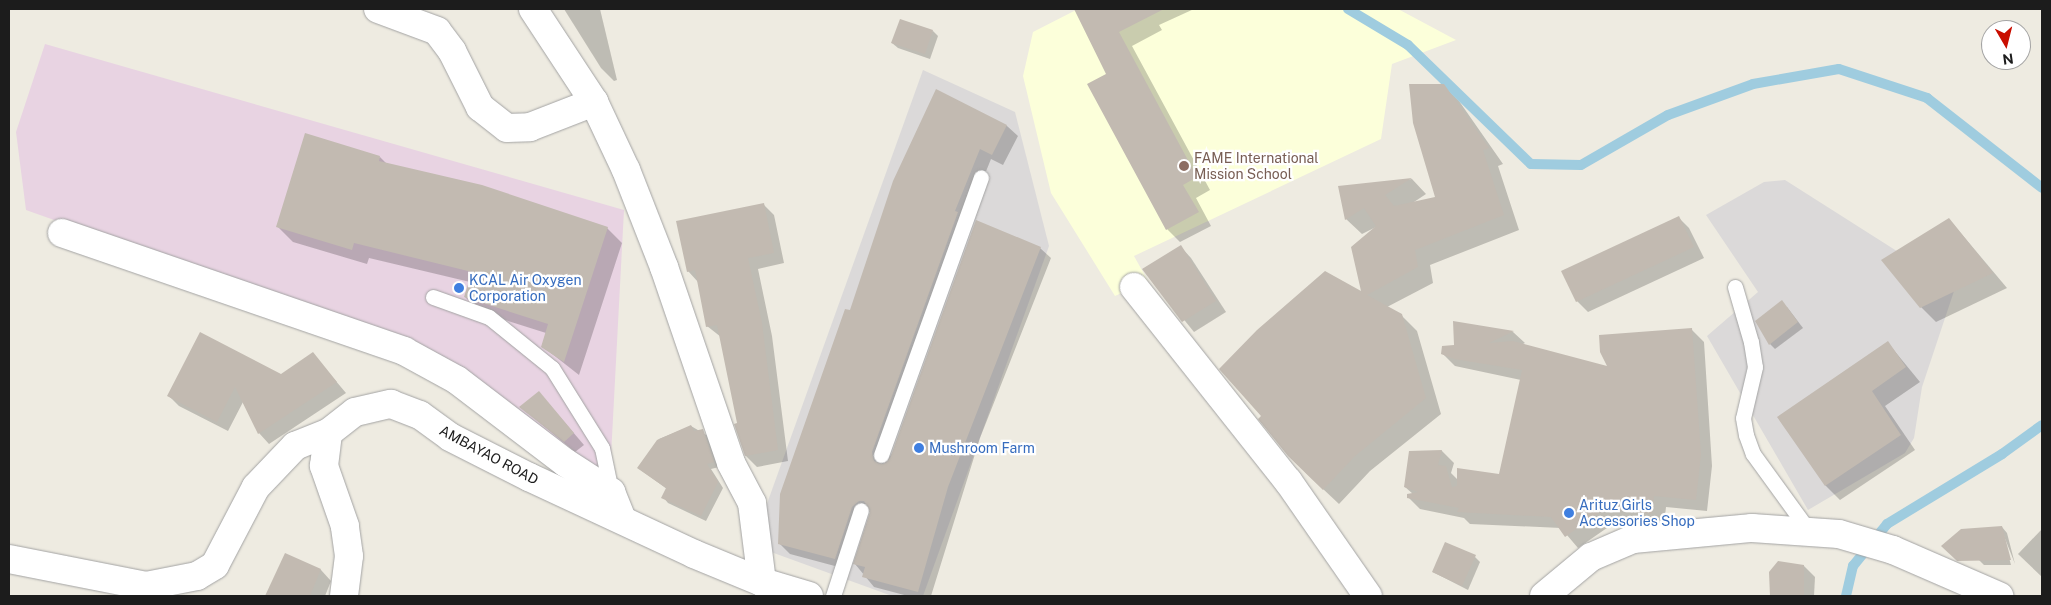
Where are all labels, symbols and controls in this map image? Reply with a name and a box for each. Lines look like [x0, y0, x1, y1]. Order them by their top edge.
north arrow [1981, 20, 2031, 70]
text: N [2001, 50, 2014, 68]
place label: FAME International Mission School [1194, 150, 1319, 182]
marker: FAME International Mission School [1178, 160, 1190, 172]
place label: KCAL Air Oxygen Corporation [469, 272, 581, 304]
marker: KCAL Air Oxygen Corporation [453, 282, 465, 294]
street label: AMBAYAO ROAD [437, 422, 541, 488]
place label: Mushroom Farm [929, 440, 1035, 456]
marker: Mushroom Farm [913, 442, 925, 454]
place label: Arituz Girls Accessories Shop [1579, 497, 1695, 530]
marker: Arituz Girls Accessories Shop [1563, 507, 1575, 519]

